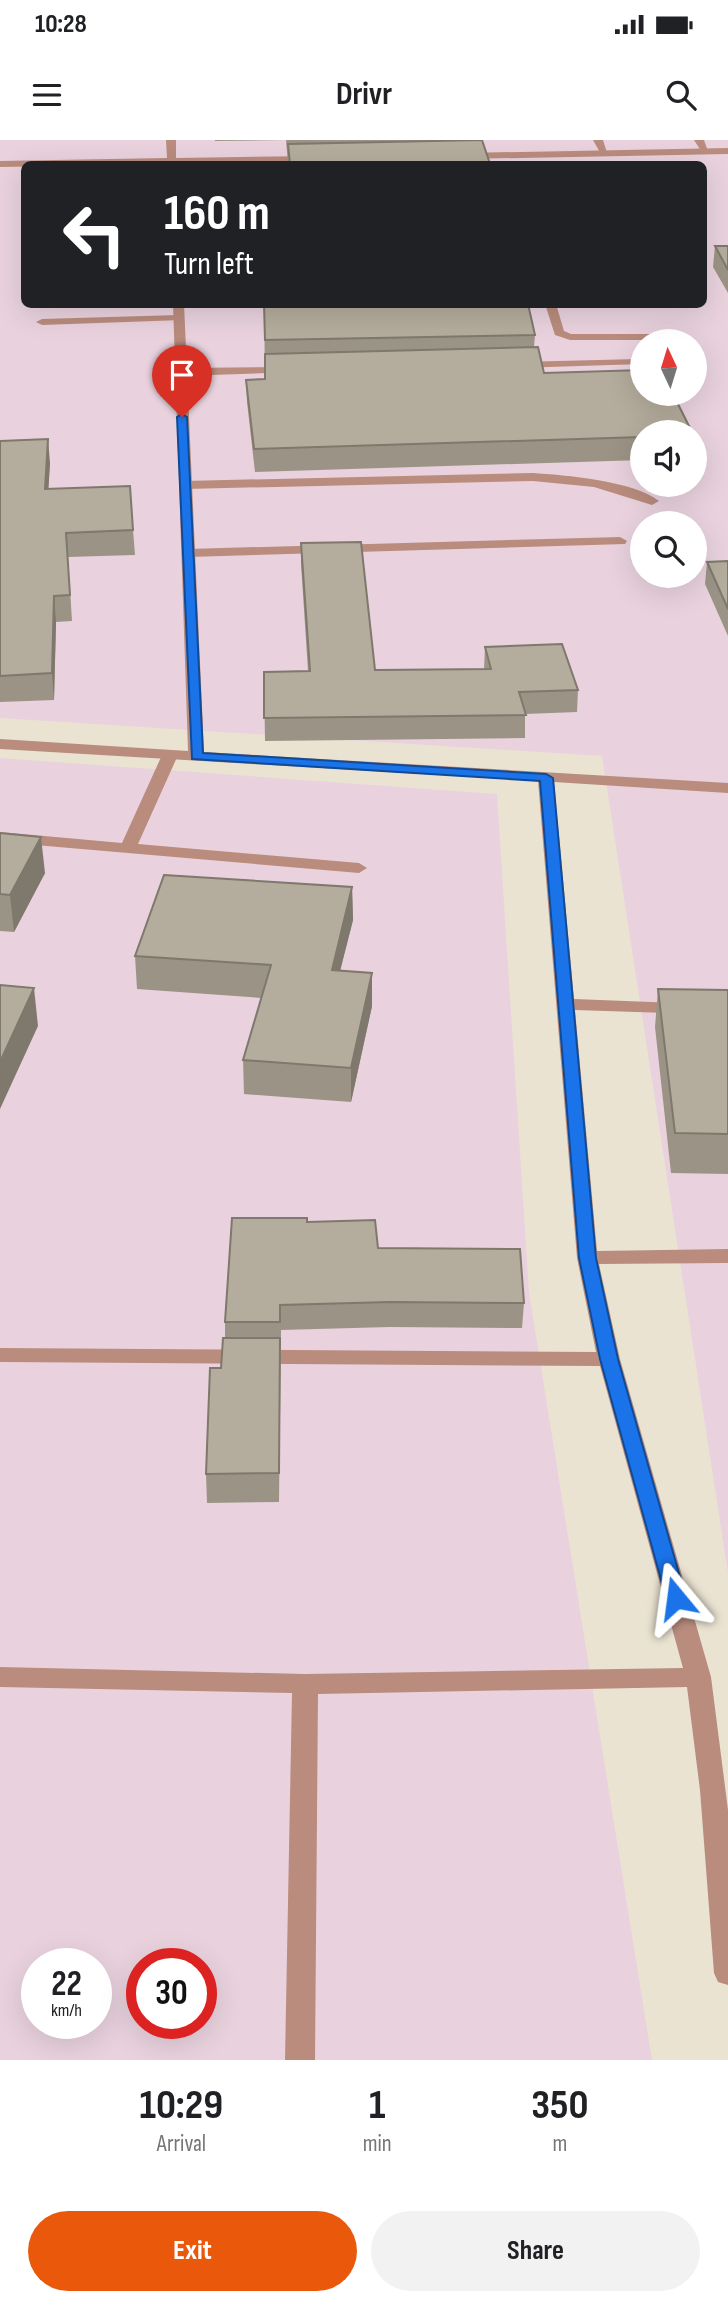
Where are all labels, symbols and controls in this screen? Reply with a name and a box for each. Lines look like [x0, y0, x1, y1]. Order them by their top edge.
text: 10:28 [35, 9, 87, 40]
text: Drivr [336, 75, 392, 114]
icon: menu [28, 76, 66, 114]
icon: search [662, 76, 700, 114]
text: 160 m [164, 185, 270, 244]
icon: left [49, 189, 140, 280]
text: Turn left [164, 245, 254, 284]
north arrow [630, 329, 707, 406]
map controls [630, 329, 707, 588]
pin [152, 345, 212, 417]
icon: arrive [163, 356, 201, 394]
button: sound [630, 420, 707, 497]
button: search [630, 511, 707, 588]
position arrow [639, 1561, 713, 1635]
speed limit sign: 30 [126, 1948, 217, 2039]
text: 22 [51, 1963, 82, 2006]
text: km/h [51, 2000, 82, 2021]
text: 10:29 [140, 2080, 223, 2131]
text: 1 [369, 2080, 385, 2131]
text: 350 [531, 2080, 588, 2131]
text: Arrival [157, 2130, 206, 2158]
text: min [363, 2130, 392, 2158]
text: m [552, 2130, 567, 2158]
button: Exit [28, 2211, 357, 2291]
button: Share [371, 2211, 700, 2291]

